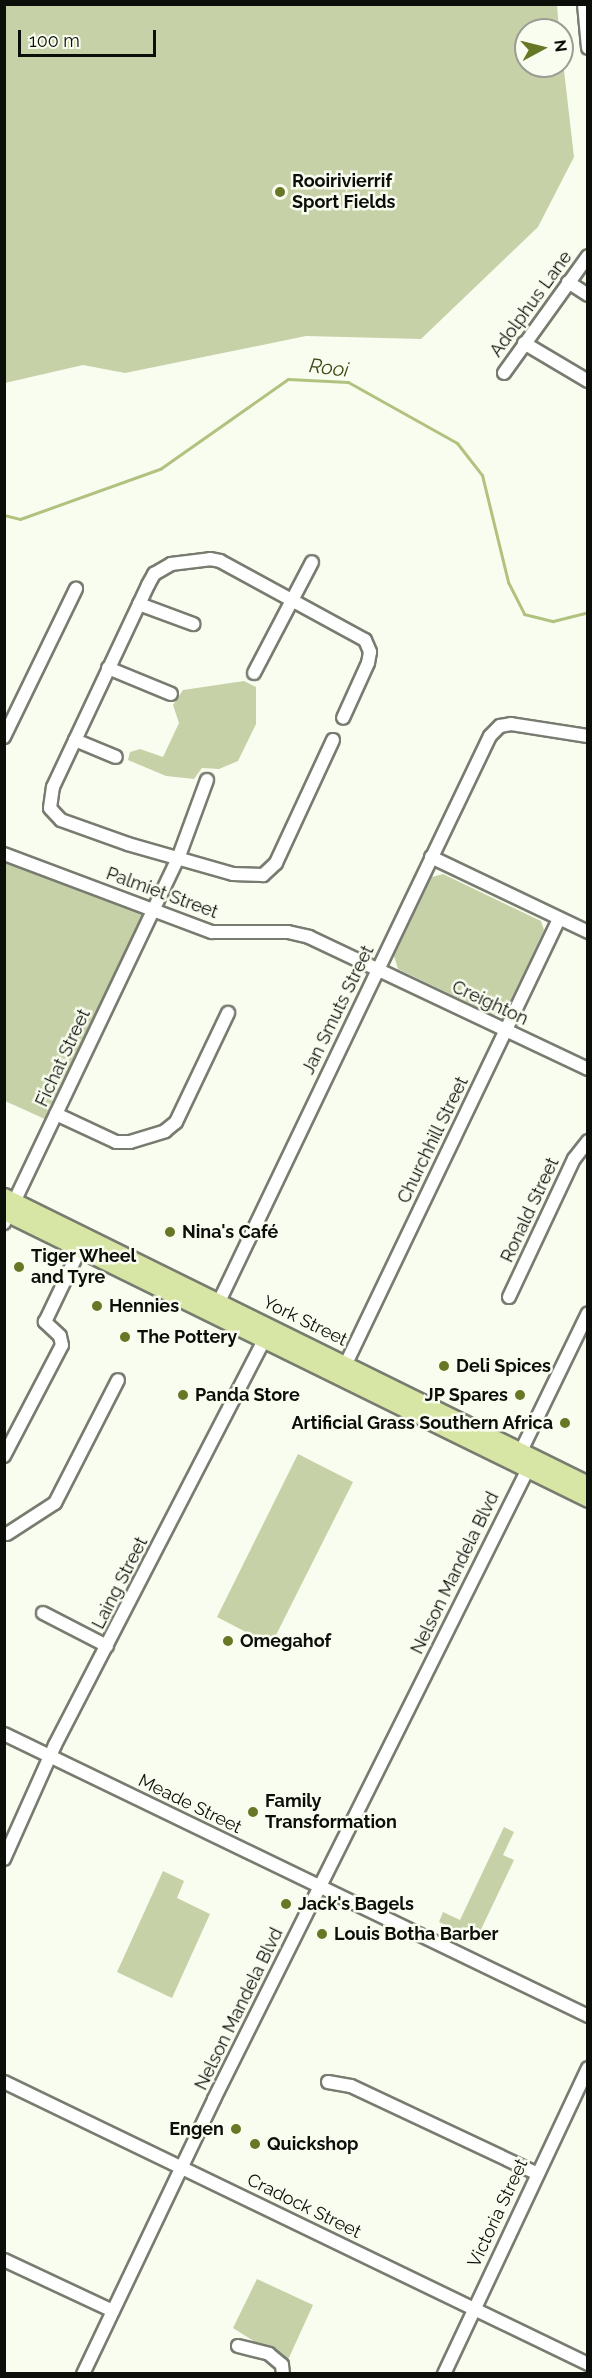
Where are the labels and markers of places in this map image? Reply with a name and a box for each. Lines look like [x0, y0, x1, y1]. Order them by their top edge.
place label: Rooirivierrif Sport Fields [292, 171, 395, 213]
marker: Rooirivierrif Sport Fields [273, 185, 287, 199]
place label: Nina's Café [182, 1221, 278, 1243]
marker: Nina's Café [163, 1225, 177, 1239]
place label: Tiger Wheel and Tyre [31, 1246, 137, 1288]
marker: Tiger Wheel and Tyre [12, 1260, 26, 1274]
place label: Hennies [109, 1295, 179, 1317]
marker: Hennies [90, 1299, 104, 1313]
place label: The Pottery [137, 1326, 237, 1348]
marker: The Pottery [118, 1330, 132, 1344]
place label: Deli Spices [456, 1355, 551, 1377]
marker: Deli Spices [437, 1359, 451, 1373]
place label: Panda Store [195, 1384, 300, 1406]
place label: JP Spares [424, 1384, 508, 1406]
marker: Panda Store [176, 1388, 190, 1402]
marker: JP Spares [513, 1388, 527, 1402]
place label: Artificial Grass Southern Africa [290, 1412, 553, 1434]
marker: Artificial Grass Southern Africa [558, 1416, 572, 1430]
place label: Omegahof [240, 1630, 331, 1652]
marker: Omegahof [221, 1634, 235, 1648]
place label: Family Transformation [265, 1791, 397, 1834]
marker: Family Transformation [246, 1805, 260, 1819]
place label: Jack's Bagels [298, 1893, 414, 1915]
marker: Jack's Bagels [279, 1897, 293, 1911]
place label: Louis Botha Barber [334, 1923, 498, 1945]
marker: Louis Botha Barber [315, 1927, 329, 1941]
place label: Engen [169, 2118, 224, 2140]
marker: Engen [229, 2122, 243, 2136]
place label: Quickshop [267, 2133, 359, 2155]
marker: Quickshop [248, 2137, 262, 2151]

